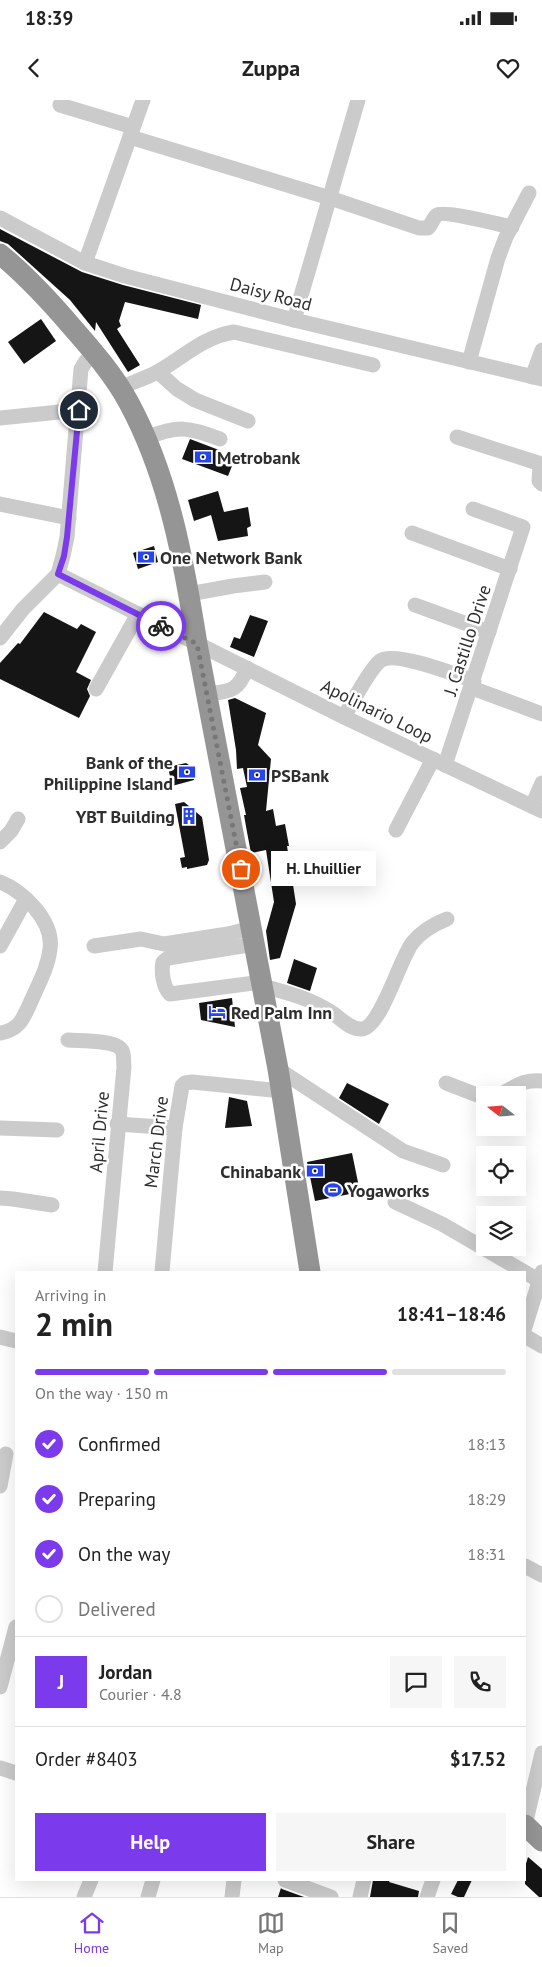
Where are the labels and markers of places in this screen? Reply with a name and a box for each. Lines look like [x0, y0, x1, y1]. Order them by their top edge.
pin [58, 389, 100, 431]
place label: Metrobank [217, 446, 300, 469]
bank icon: Metrobank [193, 447, 213, 467]
place label: One Network Bank [160, 546, 303, 569]
bank icon: One Network Bank [136, 547, 156, 567]
place label: Bank of the Philippine Island [44, 751, 173, 795]
bank icon: Bank of the Philippine Island [177, 762, 197, 782]
place label: PSBank [271, 764, 329, 787]
bank icon: PSBank [247, 765, 267, 785]
place label: YBT Building [75, 805, 175, 828]
building icon: YBT Building [179, 806, 199, 826]
pin [220, 848, 262, 890]
callout: H. Lhuillier [271, 852, 376, 886]
place label: Red Palm Inn [231, 1001, 332, 1024]
hotel icon: Red Palm Inn [207, 1002, 227, 1022]
place label: Chinabank [220, 1160, 301, 1183]
bank icon: Chinabank [305, 1161, 325, 1181]
place label: Yogaworks [346, 1179, 430, 1202]
sports icon: Yogaworks [323, 1180, 343, 1200]

